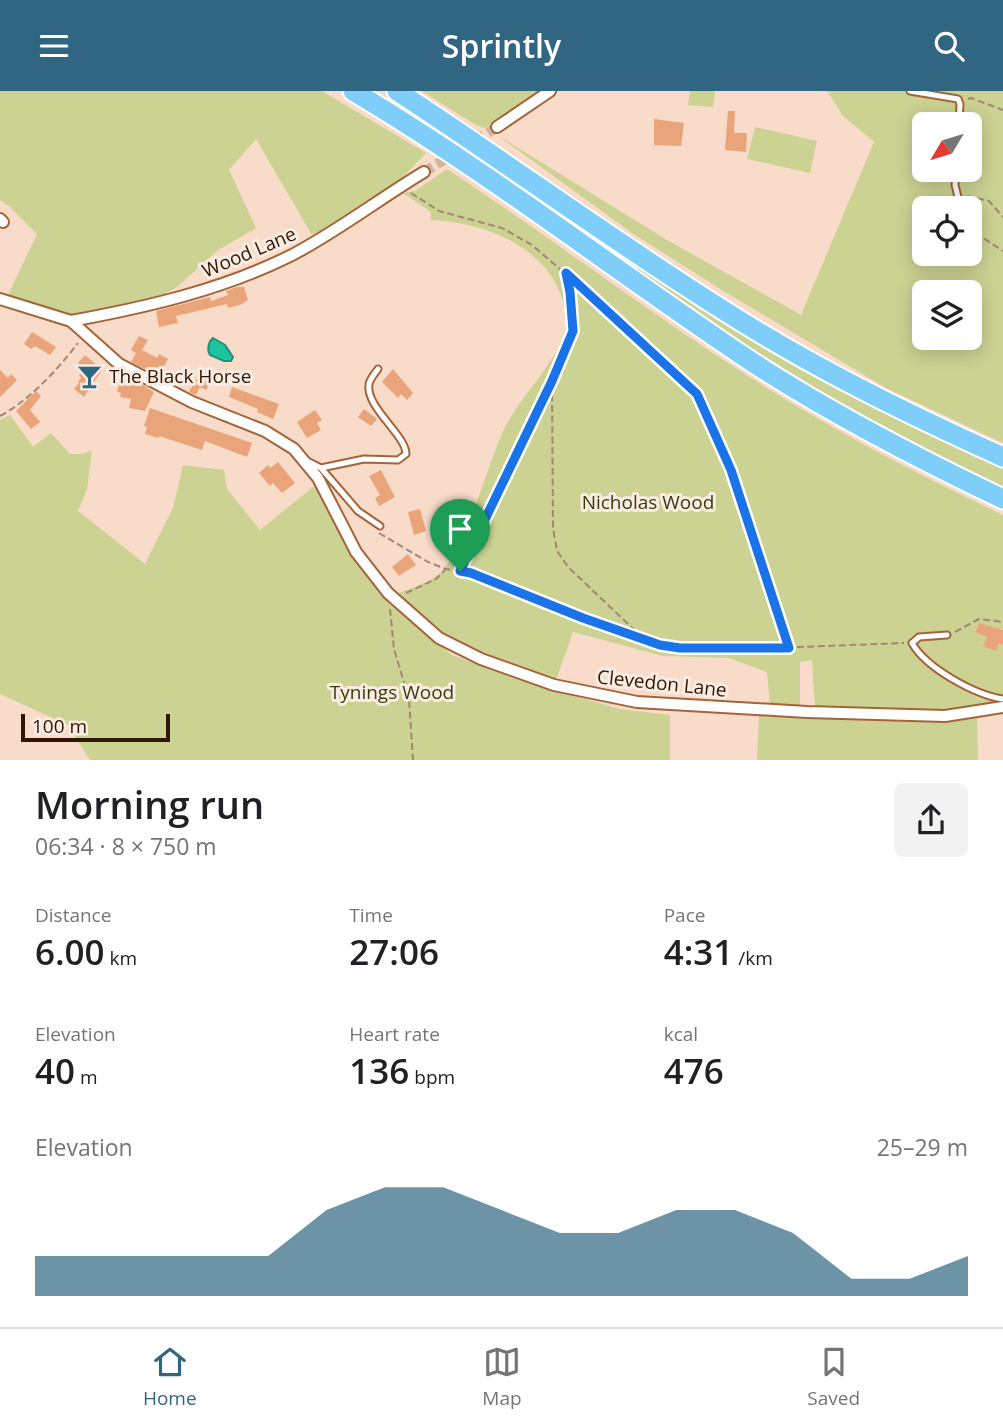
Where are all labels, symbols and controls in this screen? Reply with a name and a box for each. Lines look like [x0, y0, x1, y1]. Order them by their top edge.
text: Sprintly [442, 24, 561, 67]
icon: menu [35, 27, 73, 65]
icon: search [930, 27, 968, 65]
north arrow [912, 112, 982, 182]
map controls [912, 112, 982, 350]
button: locate [912, 196, 982, 266]
street label: Wood Lane [198, 221, 300, 283]
button: layers [912, 280, 982, 350]
bar icon: The Black Horse [75, 362, 103, 390]
place label: The Black Horse [109, 363, 251, 389]
park label: Nicholas Wood [582, 489, 714, 515]
pin [430, 499, 490, 571]
icon: arrive [441, 510, 479, 548]
street label: Clevedon Lane [596, 663, 728, 703]
park label: Tynings Wood [330, 679, 454, 705]
scale bar [21, 711, 170, 743]
text: 100 m [32, 713, 87, 739]
text: Morning run [35, 778, 264, 830]
button: share [894, 783, 968, 857]
text: 06:34 · 8 × 750 m [35, 830, 217, 862]
text: Distance [35, 902, 111, 928]
text: Time [349, 902, 393, 928]
text: Pace [664, 902, 705, 928]
text: 6.00 [35, 928, 105, 975]
text: 27:06 [349, 928, 439, 975]
text: 4:31 [664, 928, 733, 975]
text: km [105, 945, 137, 971]
text: /km [733, 945, 773, 971]
text: Elevation [35, 1021, 116, 1047]
text: Heart rate [349, 1021, 440, 1047]
text: kcal [664, 1021, 698, 1047]
text: 40 [35, 1047, 75, 1094]
text: 136 [349, 1047, 409, 1094]
text: 476 [664, 1047, 724, 1094]
text: m [75, 1064, 98, 1090]
text: bpm [409, 1064, 455, 1090]
text: Elevation [35, 1131, 133, 1163]
text: 25–29 m [877, 1131, 968, 1163]
tab: Home [143, 1343, 197, 1411]
tab: Map [482, 1343, 522, 1411]
tab: Saved [807, 1343, 860, 1411]

